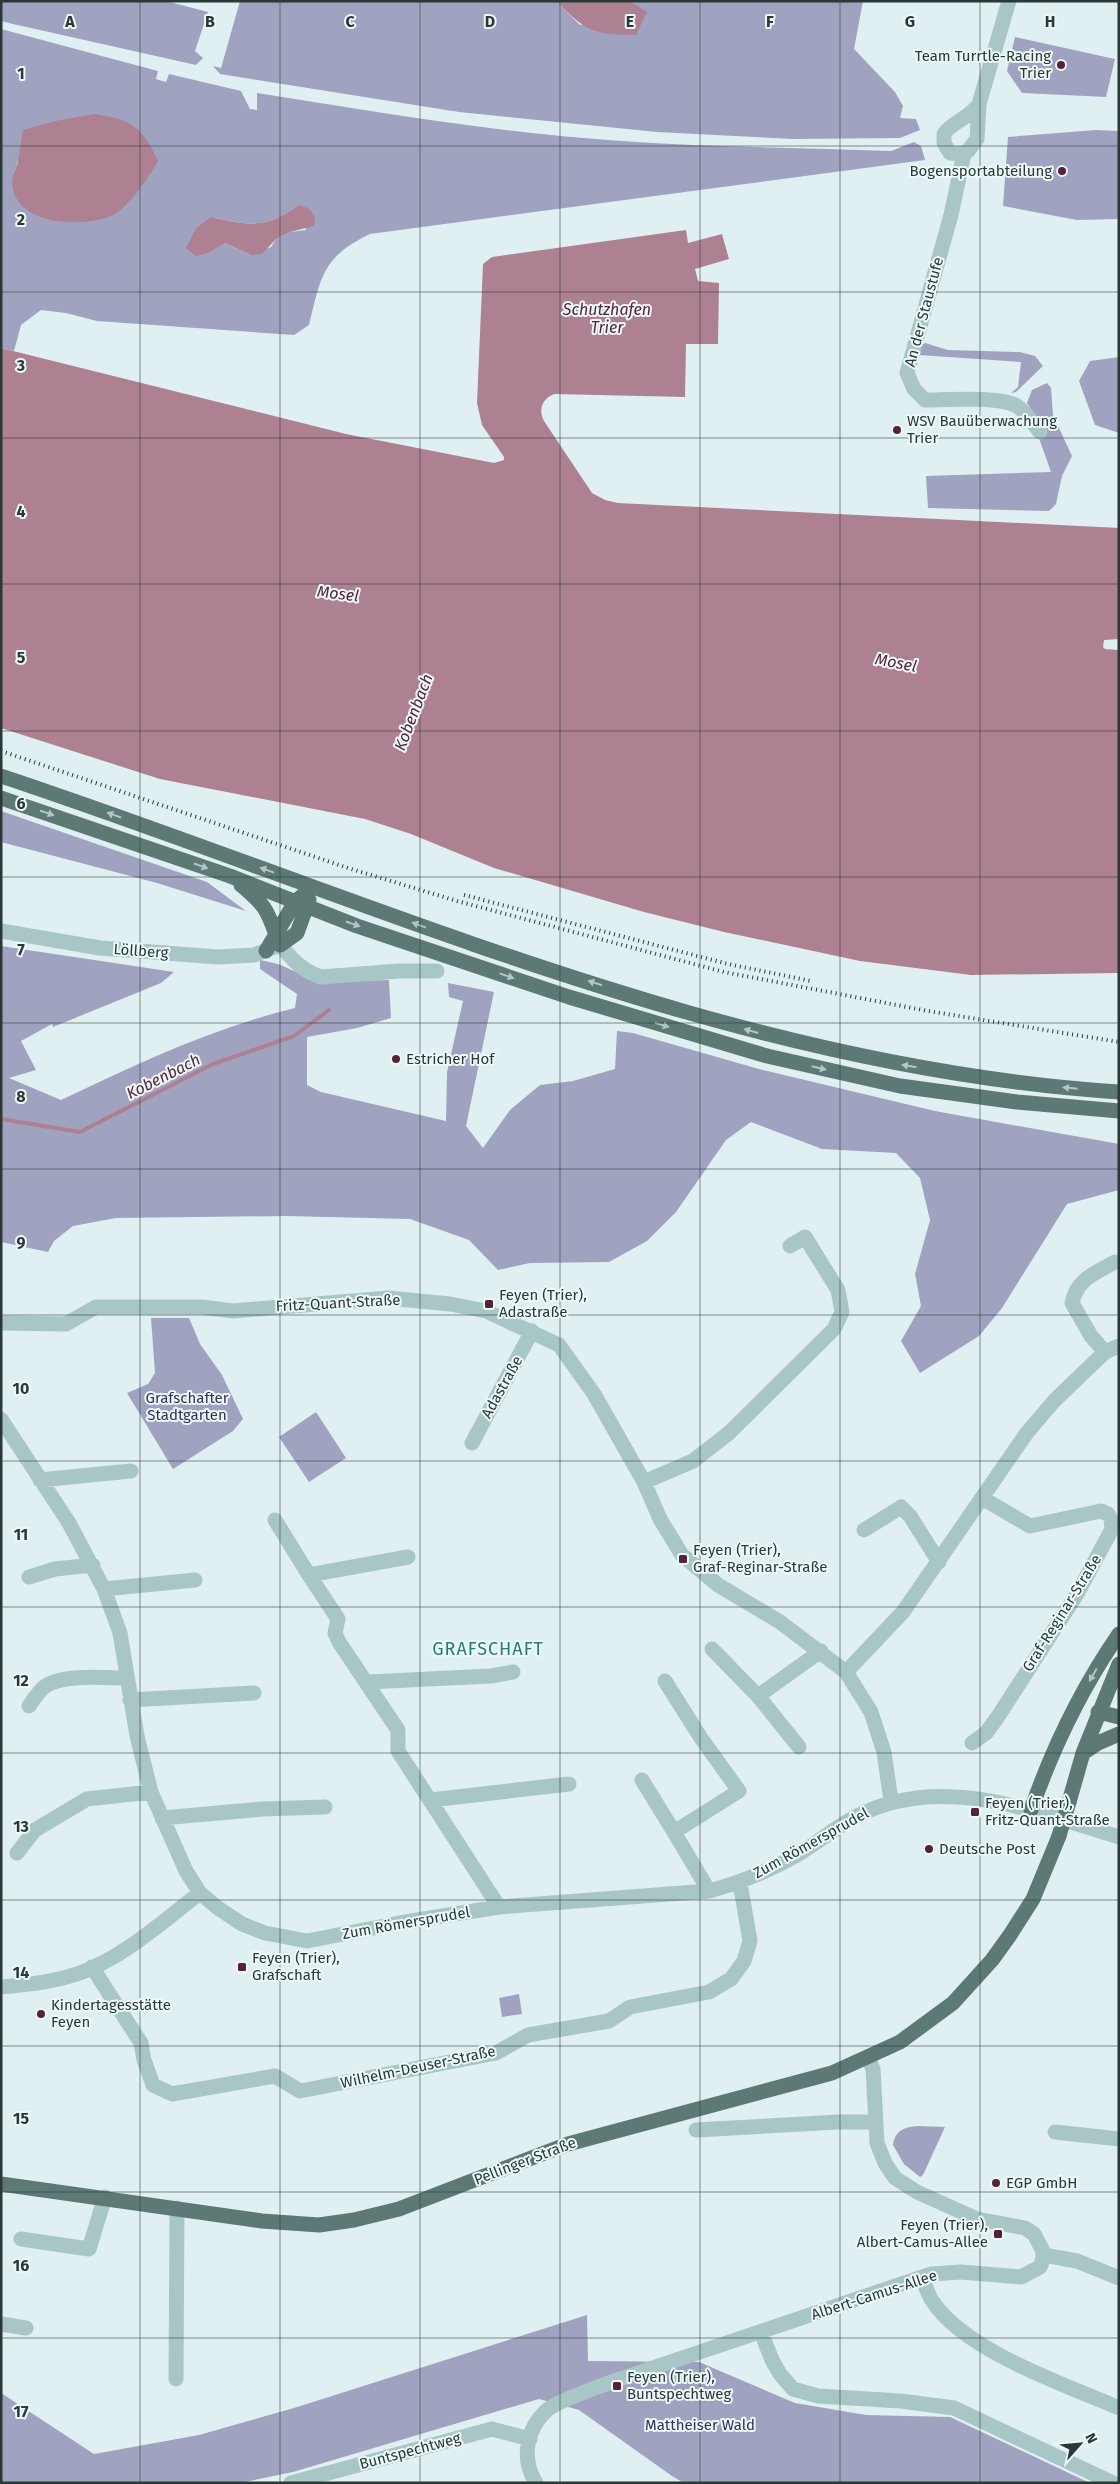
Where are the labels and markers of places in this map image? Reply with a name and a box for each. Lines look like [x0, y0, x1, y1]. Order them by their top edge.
place label: Team Turrtle-Racing Trier [915, 47, 1051, 82]
marker: Team Turrtle-Racing Trier [1055, 59, 1067, 71]
place label: Bogensportabteilung [909, 162, 1052, 180]
marker: Bogensportabteilung [1056, 165, 1068, 177]
place label: WSV Bauüberwachung Trier [907, 412, 1057, 447]
marker: WSV Bauüberwachung Trier [891, 424, 903, 436]
place label: Estricher Hof [406, 1050, 495, 1068]
marker: Estricher Hof [390, 1053, 402, 1065]
place label: Feyen (Trier), Adastraße [499, 1286, 587, 1321]
marker: Feyen (Trier), Adastraße [483, 1298, 495, 1310]
place label: Feyen (Trier), Graf-Reginar-Straße [693, 1541, 828, 1576]
marker: Feyen (Trier), Graf-Reginar-Straße [677, 1553, 689, 1565]
place label: Feyen (Trier), Fritz-Quant-Straße [985, 1794, 1110, 1829]
marker: Feyen (Trier), Fritz-Quant-Straße [969, 1806, 981, 1818]
place label: Deutsche Post [939, 1840, 1036, 1858]
marker: Deutsche Post [923, 1843, 935, 1855]
place label: Feyen (Trier), Grafschaft [252, 1949, 340, 1984]
marker: Feyen (Trier), Grafschaft [236, 1961, 248, 1973]
place label: Kindertagesstätte Feyen [51, 1996, 171, 2031]
marker: Kindertagesstätte Feyen [35, 2008, 47, 2020]
place label: EGP GmbH [1006, 2174, 1077, 2192]
marker: EGP GmbH [990, 2177, 1002, 2189]
place label: Feyen (Trier), Albert-Camus-Allee [857, 2216, 988, 2251]
marker: Feyen (Trier), Albert-Camus-Allee [992, 2228, 1004, 2240]
place label: Feyen (Trier), Buntspechtweg [627, 2368, 731, 2403]
marker: Feyen (Trier), Buntspechtweg [611, 2380, 623, 2392]

